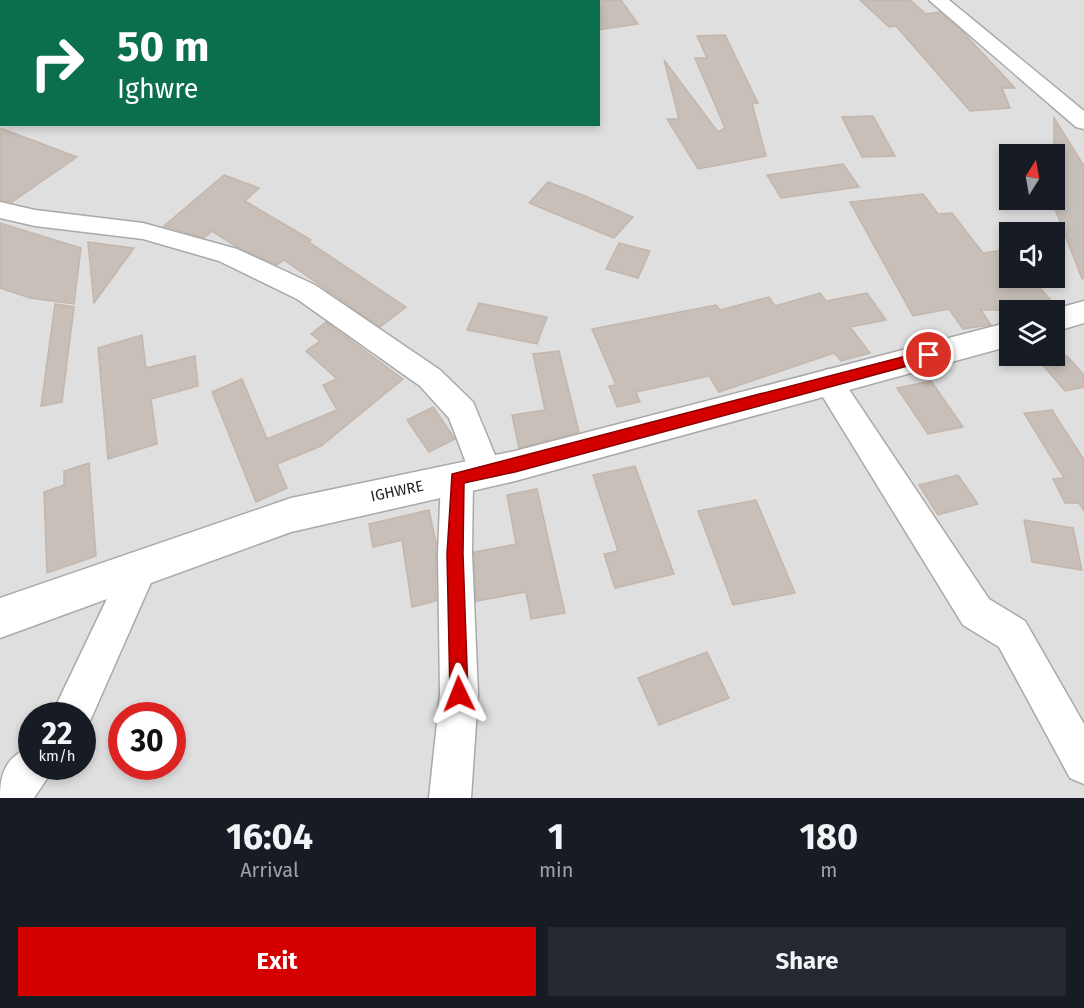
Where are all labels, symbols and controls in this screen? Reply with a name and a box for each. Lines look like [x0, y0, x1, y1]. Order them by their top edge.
text: 50 m [117, 22, 210, 72]
icon: right [18, 24, 96, 102]
text: Ighwre [117, 73, 199, 105]
north arrow [999, 144, 1065, 210]
map controls [999, 144, 1065, 366]
button: sound [999, 222, 1065, 288]
button: layers [999, 300, 1065, 366]
pin [903, 329, 954, 380]
icon: arrive [912, 338, 945, 371]
street label: IGHWRE [369, 477, 425, 505]
position arrow [427, 662, 491, 726]
speed limit sign: 30 [108, 702, 186, 780]
text: 22 [41, 716, 73, 752]
text: km/h [38, 747, 76, 765]
text: 16:04 [226, 815, 313, 859]
text: 1 [548, 815, 565, 859]
text: 180 [799, 815, 858, 859]
text: Arrival [240, 858, 299, 882]
text: min [539, 858, 573, 882]
text: m [820, 858, 837, 882]
button: Exit [18, 927, 536, 996]
button: Share [548, 927, 1066, 996]

